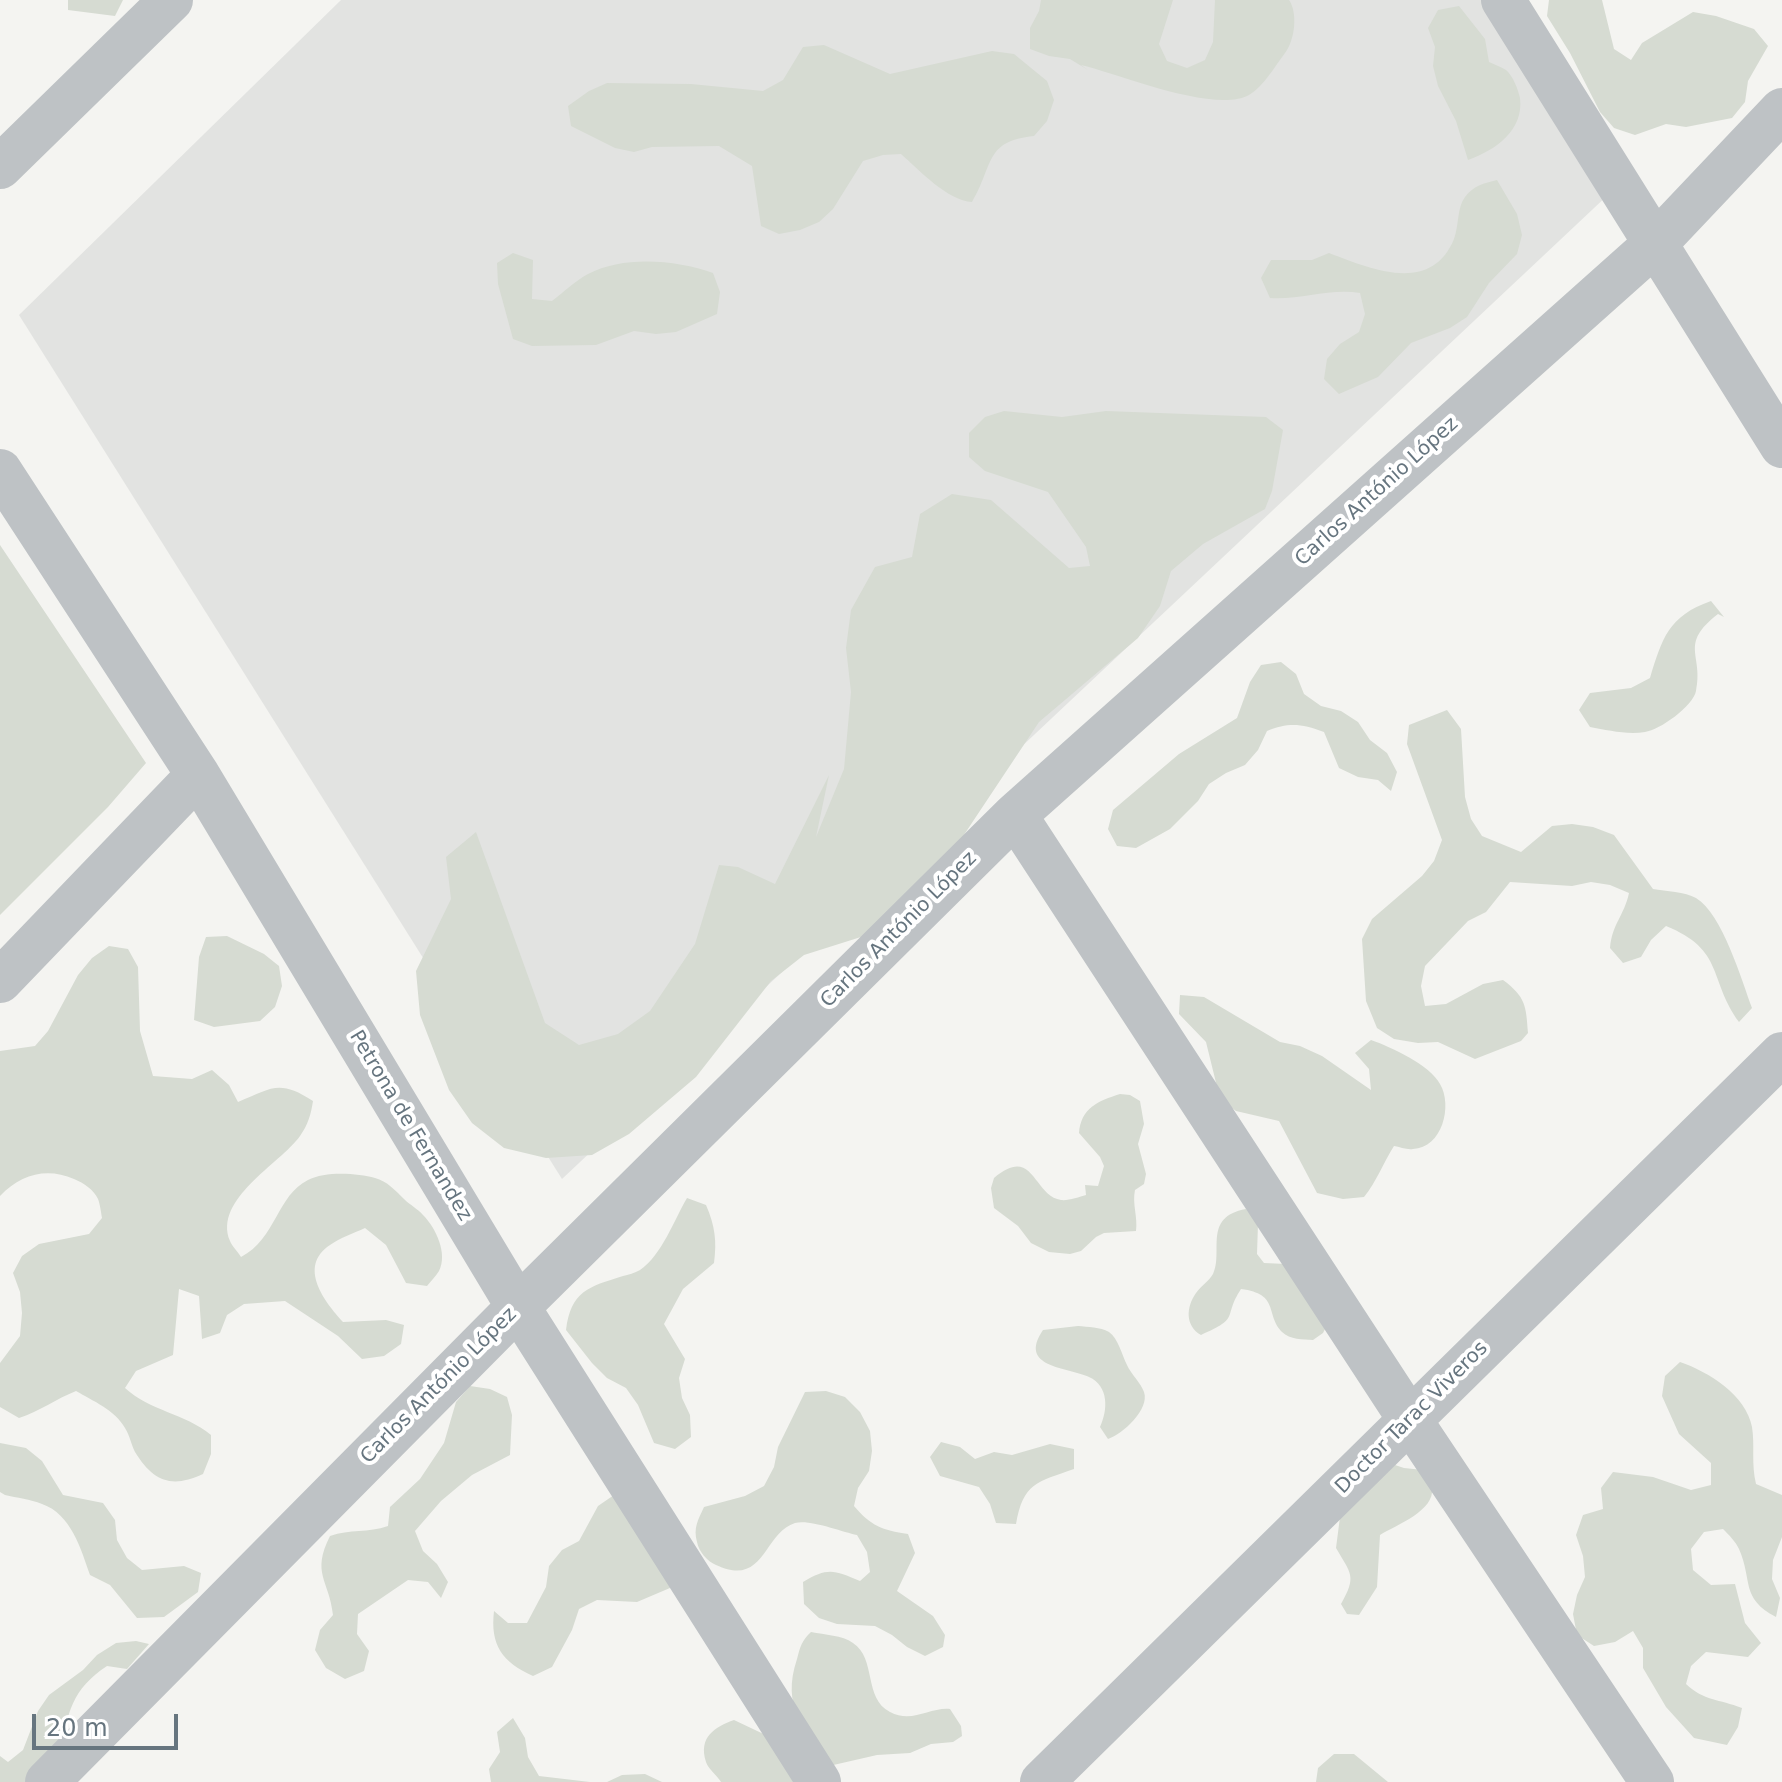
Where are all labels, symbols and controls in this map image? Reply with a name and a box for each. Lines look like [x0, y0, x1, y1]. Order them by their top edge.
street label: Carlos António López [1291, 413, 1463, 571]
street label: Carlos António López [816, 847, 982, 1013]
street label: Petrona de Fernandez [344, 1026, 476, 1226]
street label: Carlos António López [356, 1303, 522, 1469]
street label: Doctor Tarac Viveros [1331, 1337, 1493, 1499]
scale bar [36, 1698, 182, 1748]
text: 20 m [46, 1714, 108, 1742]

